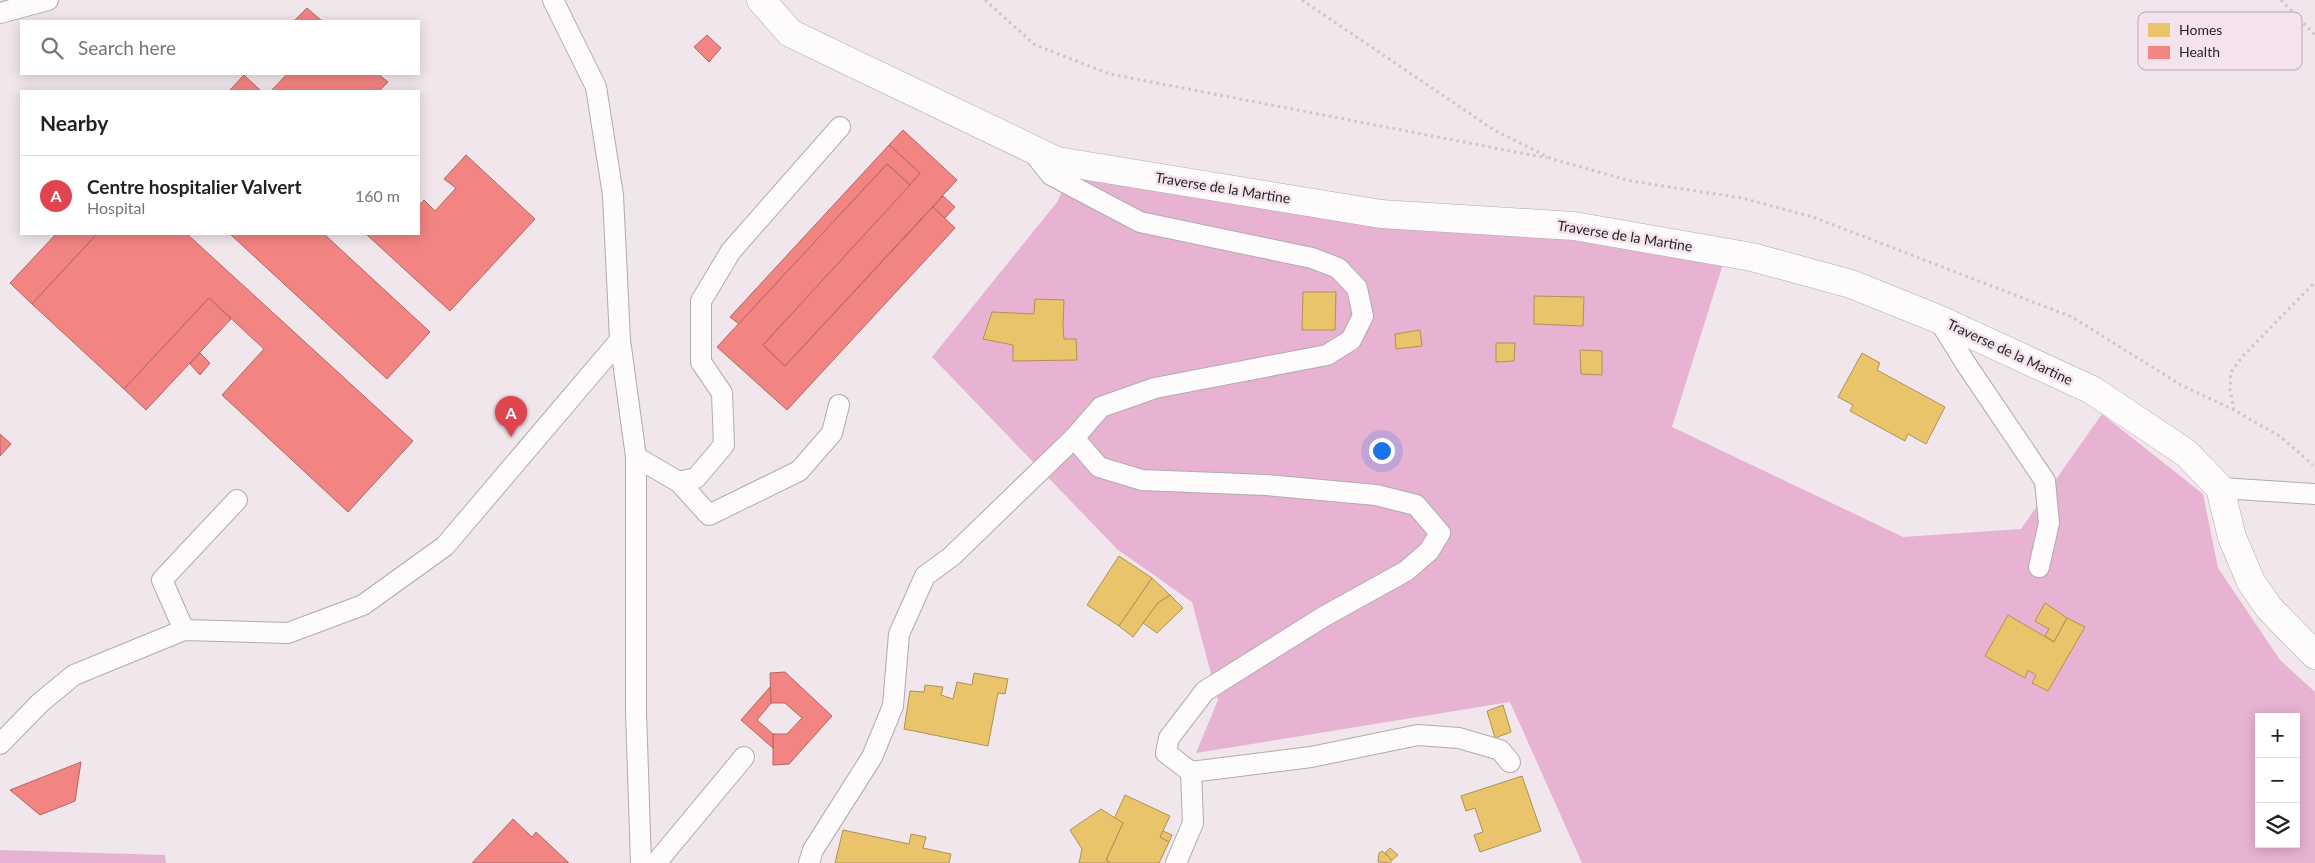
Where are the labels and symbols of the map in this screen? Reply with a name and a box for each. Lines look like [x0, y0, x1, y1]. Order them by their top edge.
legend [2138, 12, 2302, 70]
text: Homes [2179, 21, 2222, 38]
text: Health [2179, 43, 2220, 60]
street label: Traverse de la Martine [1154, 168, 1292, 207]
street label: Traverse de la Martine [1556, 216, 1694, 255]
street label: Traverse de la Martine [1945, 315, 2076, 388]
pin: A [495, 396, 527, 437]
your location [1369, 438, 1395, 464]

